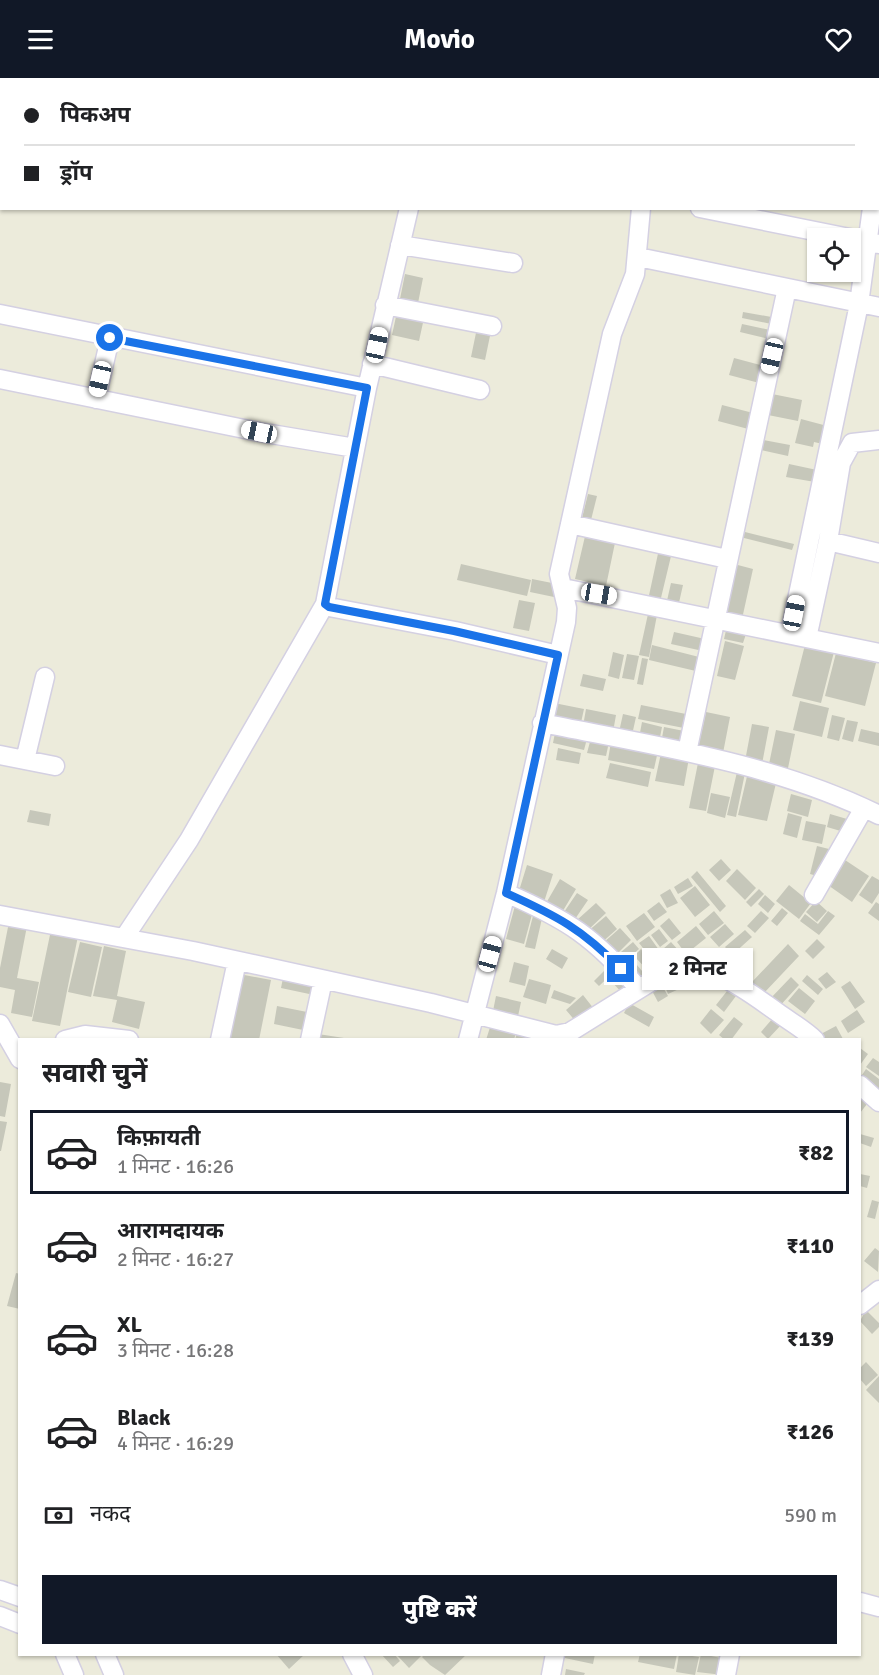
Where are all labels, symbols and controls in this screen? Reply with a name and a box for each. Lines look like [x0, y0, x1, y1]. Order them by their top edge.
icon: menu [24, 23, 57, 56]
text: Movio [404, 23, 475, 56]
icon: heart [822, 23, 855, 56]
text: पिकअप [60, 101, 131, 128]
text: ड्रॉप [60, 159, 93, 186]
map controls [807, 228, 861, 282]
button: locate [807, 228, 861, 282]
route start [96, 324, 123, 351]
car [364, 326, 390, 364]
car [759, 336, 785, 376]
car [87, 359, 113, 399]
car [240, 419, 278, 445]
car [580, 582, 618, 606]
car [782, 594, 806, 632]
car [477, 934, 503, 974]
callout: 2 मिनट [642, 948, 753, 990]
route end [607, 955, 634, 982]
text: 2 मिनट [668, 956, 727, 981]
text: सवारी चुनें [42, 1057, 147, 1090]
text: किफ़ायती [117, 1124, 201, 1151]
icon: car [45, 1125, 99, 1179]
text: ₹82 [798, 1139, 834, 1166]
text: 1 मिनट · 16:26 [117, 1154, 234, 1179]
text: आरामदायक [117, 1217, 224, 1244]
icon: car [45, 1218, 99, 1272]
text: ₹110 [786, 1232, 834, 1259]
text: 2 मिनट · 16:27 [117, 1247, 234, 1272]
icon: car [45, 1311, 99, 1365]
text: XL [117, 1311, 142, 1338]
text: ₹139 [786, 1325, 834, 1352]
text: 3 मिनट · 16:28 [117, 1338, 234, 1363]
icon: car [45, 1404, 99, 1458]
text: Black [117, 1404, 171, 1431]
text: ₹126 [786, 1418, 834, 1445]
text: 4 मिनट · 16:29 [117, 1431, 234, 1456]
icon: cash [42, 1499, 75, 1532]
text: नकद [90, 1500, 131, 1527]
text: 590 m [784, 1503, 837, 1528]
button: पुष्टि करें [42, 1575, 837, 1644]

